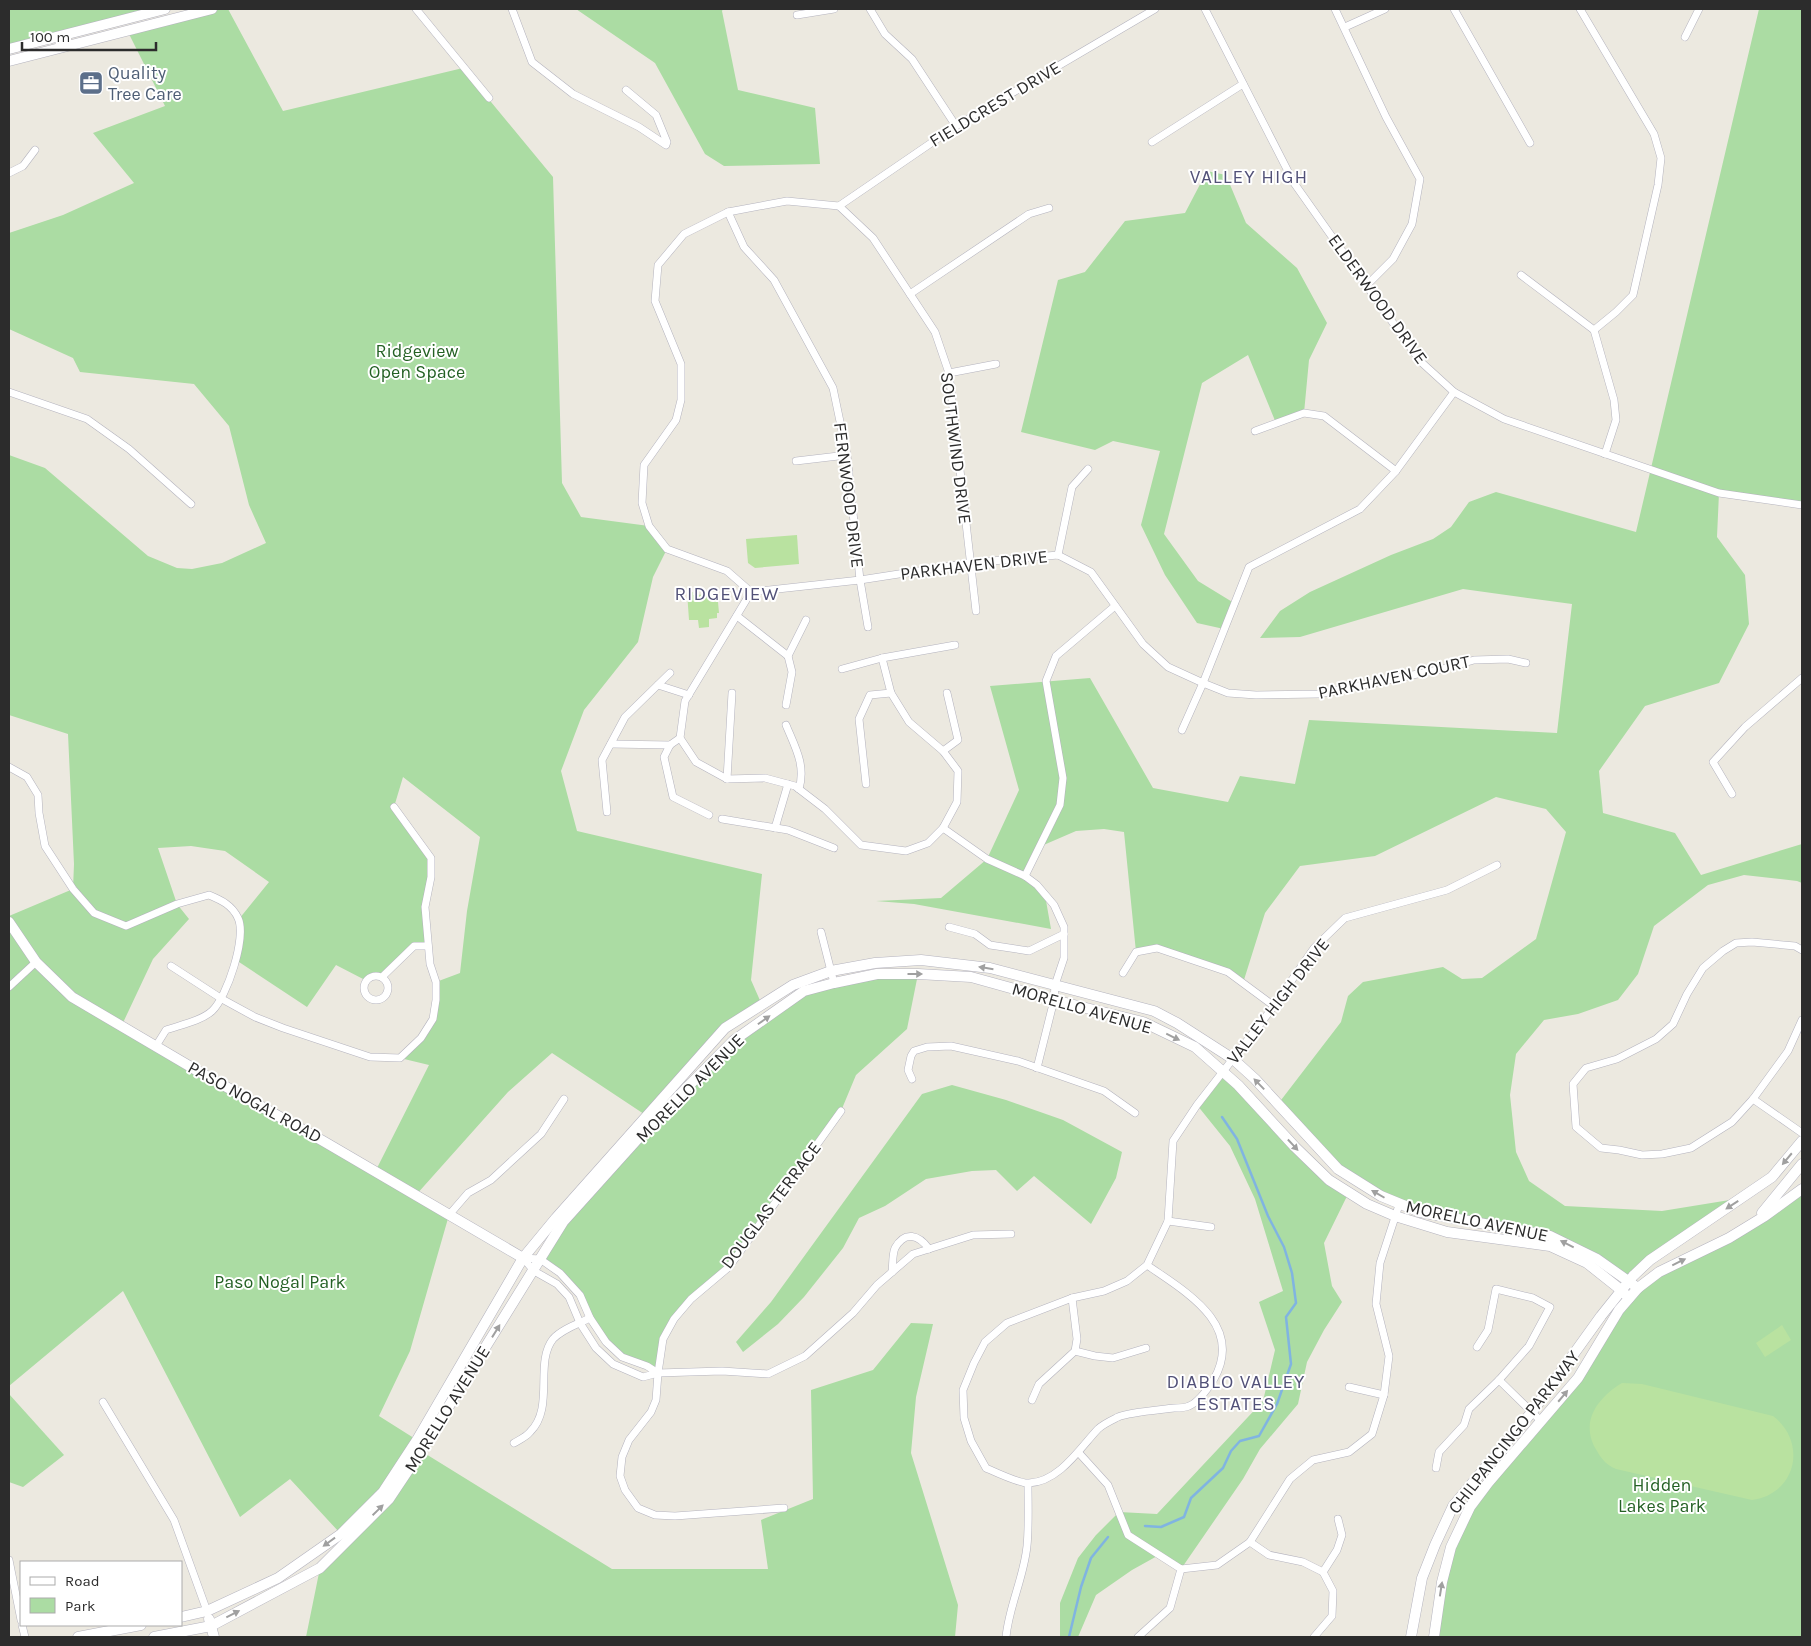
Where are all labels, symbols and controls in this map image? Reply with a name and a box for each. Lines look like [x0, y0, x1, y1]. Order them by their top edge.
scale bar [22, 20, 156, 52]
text: 100 m [30, 28, 70, 46]
street label: FIELDCREST DRIVE [925, 56, 1065, 152]
place label: Quality Tree Care [108, 62, 182, 105]
office icon: Quality Tree Care [78, 70, 104, 96]
district label: VALLEY HIGH [1190, 166, 1308, 188]
street label: ELDERWOOD DRIVE [1323, 230, 1433, 368]
park label: Ridgeview Open Space [369, 340, 465, 383]
street label: SOUTHWIND DRIVE [936, 371, 976, 525]
street label: FERNWOOD DRIVE [829, 421, 869, 569]
street label: PARKHAVEN DRIVE [899, 545, 1049, 585]
district label: RIDGEVIEW [674, 583, 780, 605]
street label: PARKHAVEN COURT [1316, 650, 1472, 704]
street label: VALLEY HIGH DRIVE [1222, 933, 1334, 1069]
one-way arrow [978, 964, 994, 972]
one-way arrow [907, 970, 923, 978]
street label: MORELLO AVENUE [1009, 977, 1155, 1039]
one-way arrow [757, 1015, 770, 1025]
street label: MORELLO AVENUE [631, 1029, 749, 1147]
one-way arrow [1166, 1033, 1180, 1041]
street label: PASO NOGAL ROAD [184, 1056, 326, 1148]
one-way arrow [1253, 1079, 1265, 1091]
street label: DOUGLAS TERRACE [716, 1137, 826, 1273]
one-way arrow [1287, 1138, 1299, 1150]
one-way arrow [1781, 1153, 1793, 1165]
one-way arrow [1371, 1189, 1384, 1198]
street label: MORELLO AVENUE [1404, 1195, 1550, 1247]
one-way arrow [1725, 1200, 1738, 1210]
one-way arrow [1560, 1240, 1574, 1248]
one-way arrow [1672, 1258, 1686, 1266]
park label: Paso Nogal Park [214, 1271, 346, 1293]
one-way arrow [492, 1324, 501, 1337]
street label: MORELLO AVENUE [399, 1342, 495, 1476]
street label: CHILPANCINGO PARKWAY [1443, 1346, 1585, 1518]
district label: DIABLO VALLEY ESTATES [1166, 1371, 1306, 1415]
one-way arrow [1557, 1389, 1568, 1402]
park label: Hidden Lakes Park [1618, 1474, 1706, 1517]
one-way arrow [372, 1504, 384, 1516]
one-way arrow [322, 1537, 336, 1547]
legend [20, 1561, 182, 1626]
text: Road [65, 1572, 100, 1590]
one-way arrow [1437, 1581, 1445, 1597]
text: Park [65, 1597, 95, 1615]
one-way arrow [226, 1610, 241, 1618]

